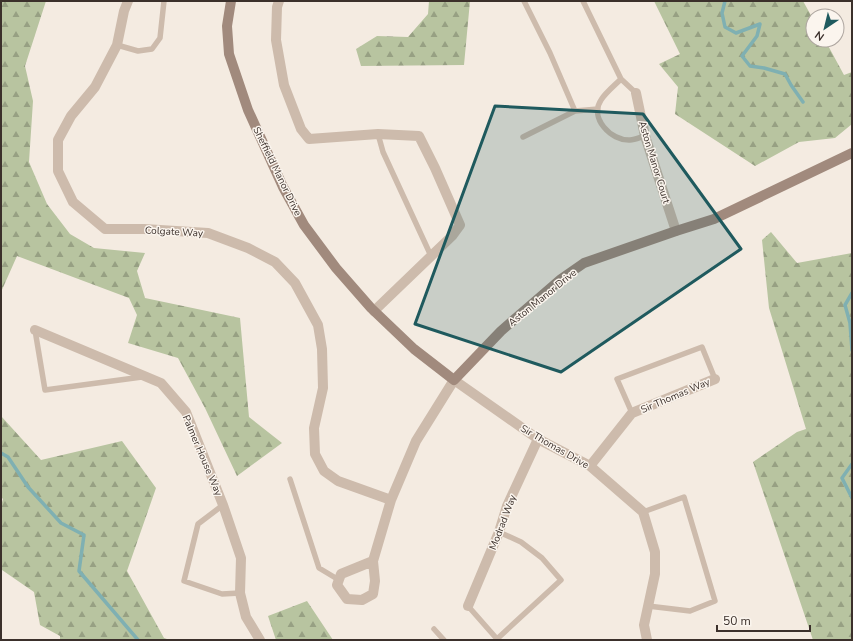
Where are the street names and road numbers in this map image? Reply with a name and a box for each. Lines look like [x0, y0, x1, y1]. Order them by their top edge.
street label: Aston Manor Court [635, 119, 673, 206]
street label: Sheffield Manor Drive [249, 125, 305, 218]
street label: Colgate Way [145, 223, 204, 241]
street label: Aston Manor Drive [506, 266, 580, 330]
street label: Sir Thomas Way [639, 375, 713, 417]
street label: Palmer House Way [179, 413, 226, 499]
street label: Sir Thomas Drive [518, 422, 591, 472]
street label: Modrad Way [486, 492, 520, 552]

